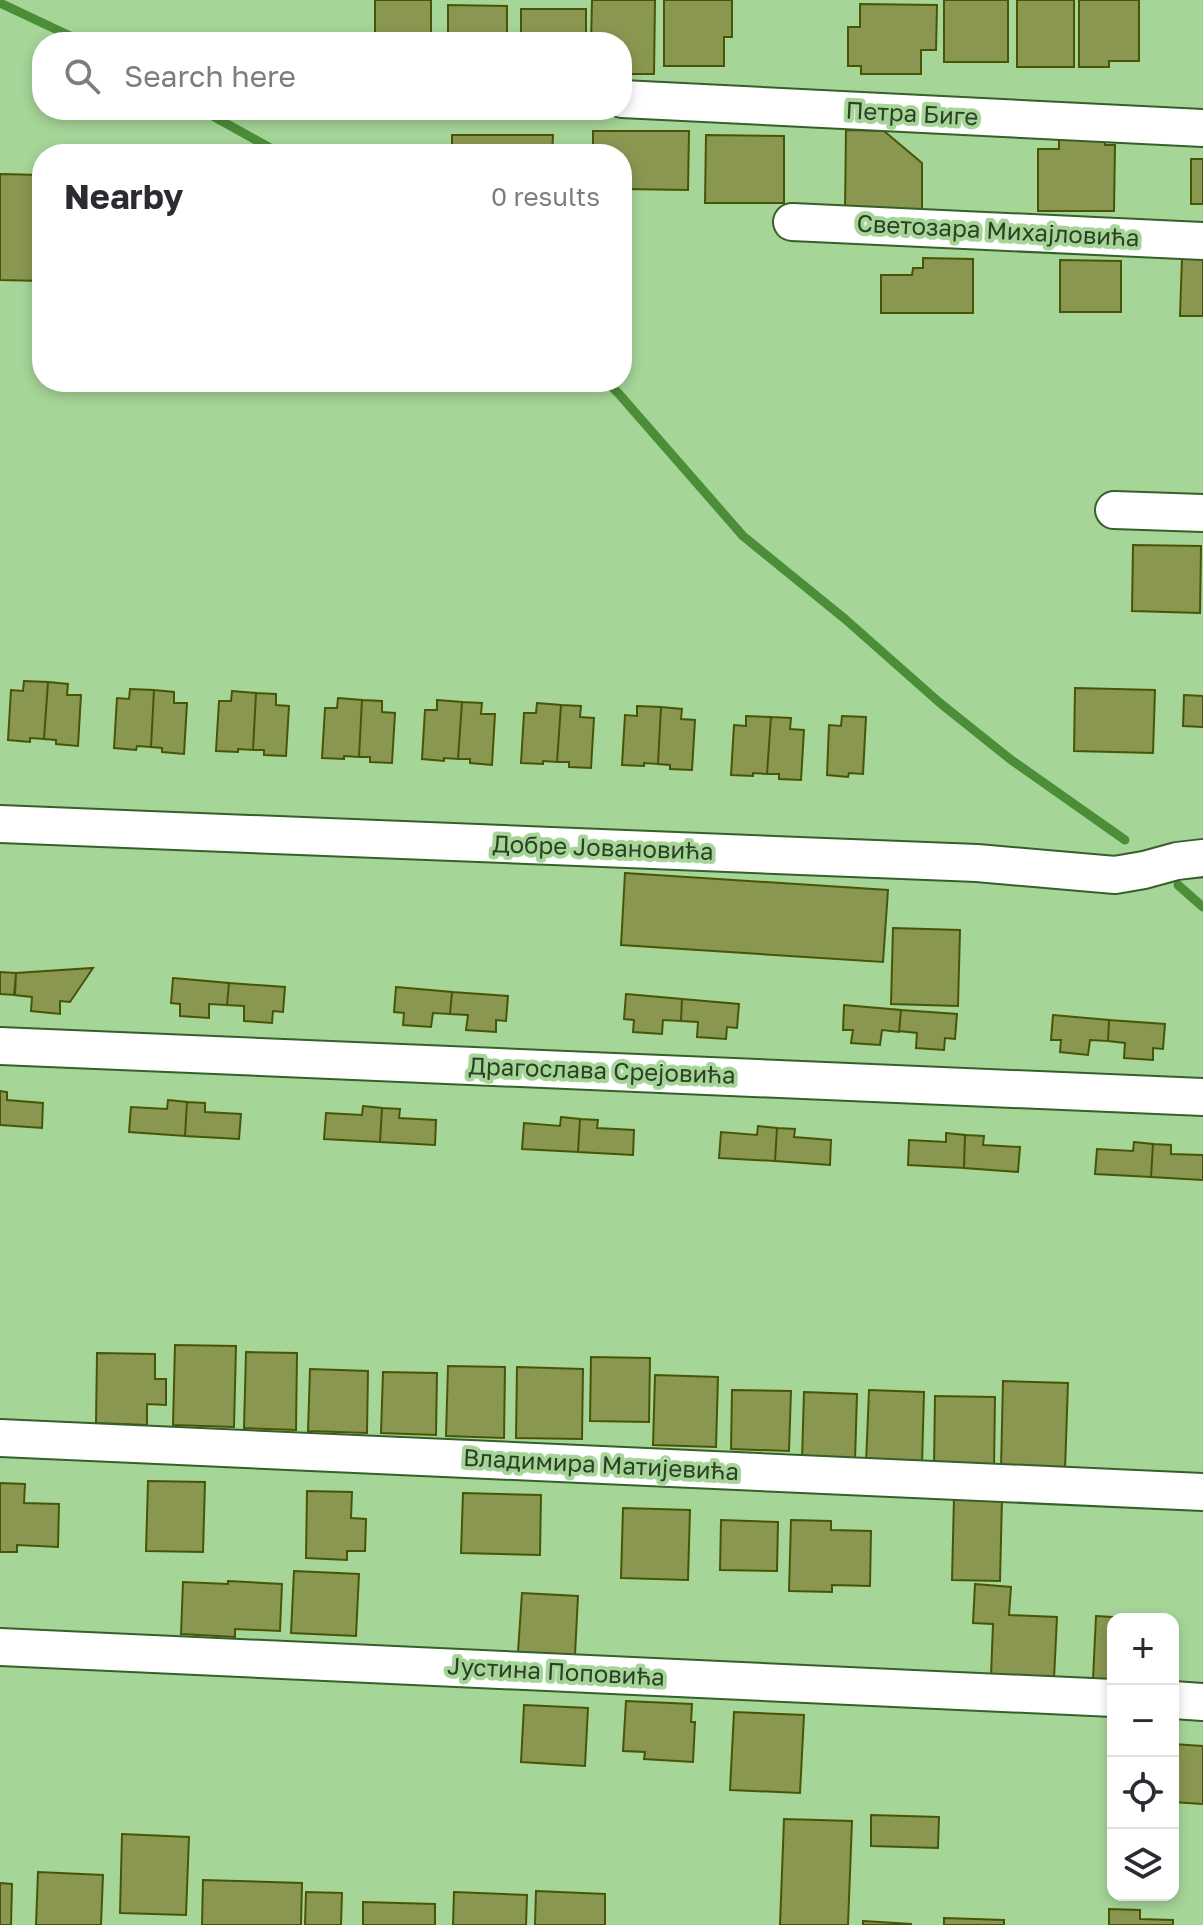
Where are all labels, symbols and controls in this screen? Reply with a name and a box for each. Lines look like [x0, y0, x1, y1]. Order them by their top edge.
search box [32, 32, 632, 120]
icon: search [60, 54, 104, 98]
text: Search here [124, 58, 296, 94]
street label: Петра Биге [845, 95, 979, 130]
text: Nearby [64, 176, 184, 216]
text: 0 results [491, 181, 600, 212]
street label: Светозара Михајловића [856, 208, 1140, 251]
street label: Добре Јовановића [492, 828, 714, 865]
street label: Драгослава Срејовића [468, 1050, 736, 1089]
street label: Владимира Матијевића [462, 1442, 740, 1485]
map controls [1107, 1613, 1179, 1901]
button: + [1107, 1613, 1179, 1685]
street label: Јустина Поповића [447, 1650, 666, 1691]
button: − [1107, 1685, 1179, 1757]
button: locate [1107, 1757, 1179, 1829]
button: layers [1107, 1829, 1179, 1901]

